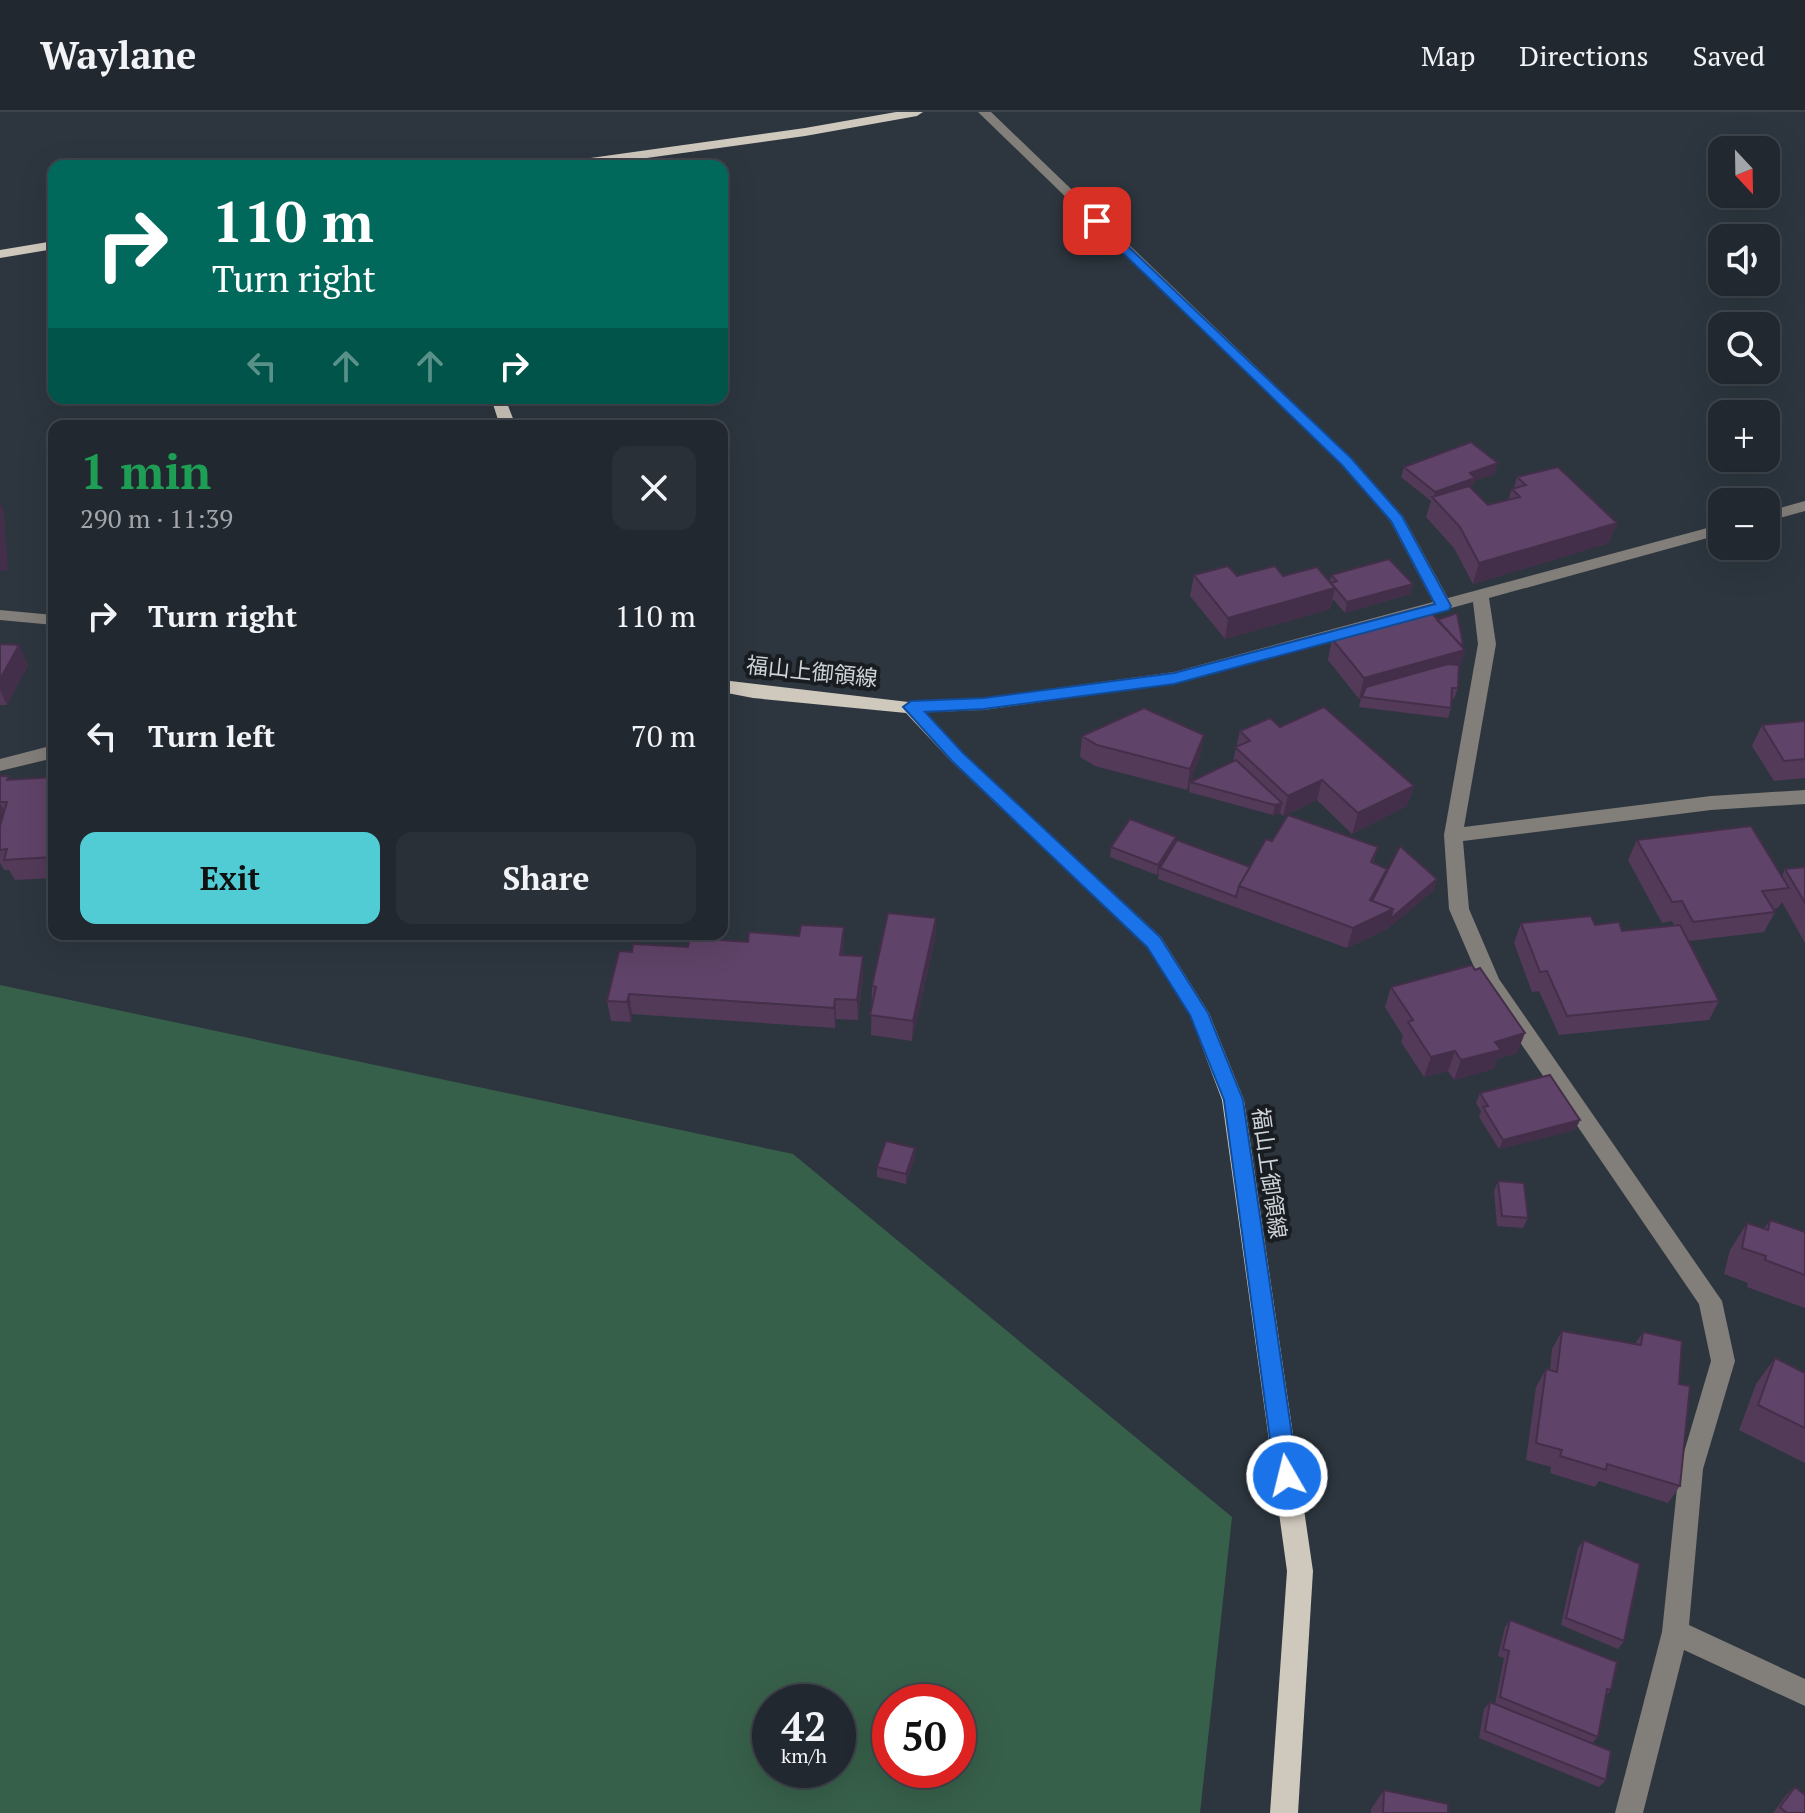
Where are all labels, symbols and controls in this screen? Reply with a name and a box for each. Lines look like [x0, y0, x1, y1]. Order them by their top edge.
text: Waylane [40, 30, 197, 80]
text: Map [1421, 37, 1475, 74]
text: Directions [1519, 37, 1649, 74]
text: Saved [1693, 37, 1765, 74]
north arrow [1708, 136, 1780, 208]
map controls [1708, 136, 1780, 560]
text: 110 m [212, 184, 374, 258]
pin [1063, 187, 1131, 255]
icon: right [80, 192, 184, 296]
icon: arrive [1075, 199, 1119, 243]
button: sound [1708, 224, 1780, 296]
text: Turn right [212, 255, 376, 302]
button: search [1708, 312, 1780, 384]
icon: left [240, 344, 284, 388]
icon: ahead [324, 344, 368, 388]
icon: ahead [408, 344, 452, 388]
icon: right [492, 344, 536, 388]
button: + [1708, 400, 1780, 472]
text: 1 min [80, 439, 211, 503]
button: close [612, 446, 696, 530]
button: − [1708, 488, 1780, 560]
text: 290 m · 11:39 [80, 501, 233, 535]
icon: right [80, 594, 124, 638]
text: Turn right [148, 596, 297, 636]
text: 110 m [615, 596, 696, 636]
street label: 福山上御領線 [745, 650, 879, 692]
icon: left [80, 714, 124, 758]
text: Turn left [148, 716, 275, 756]
text: 70 m [631, 716, 696, 756]
button: Exit [80, 832, 380, 924]
button: Share [396, 832, 696, 924]
street label: 福山上御領線 [1246, 1106, 1294, 1240]
position arrow [1245, 1434, 1329, 1518]
speed limit sign: 50 [872, 1684, 976, 1788]
text: 42 [781, 1699, 827, 1752]
text: km/h [781, 1742, 827, 1769]

